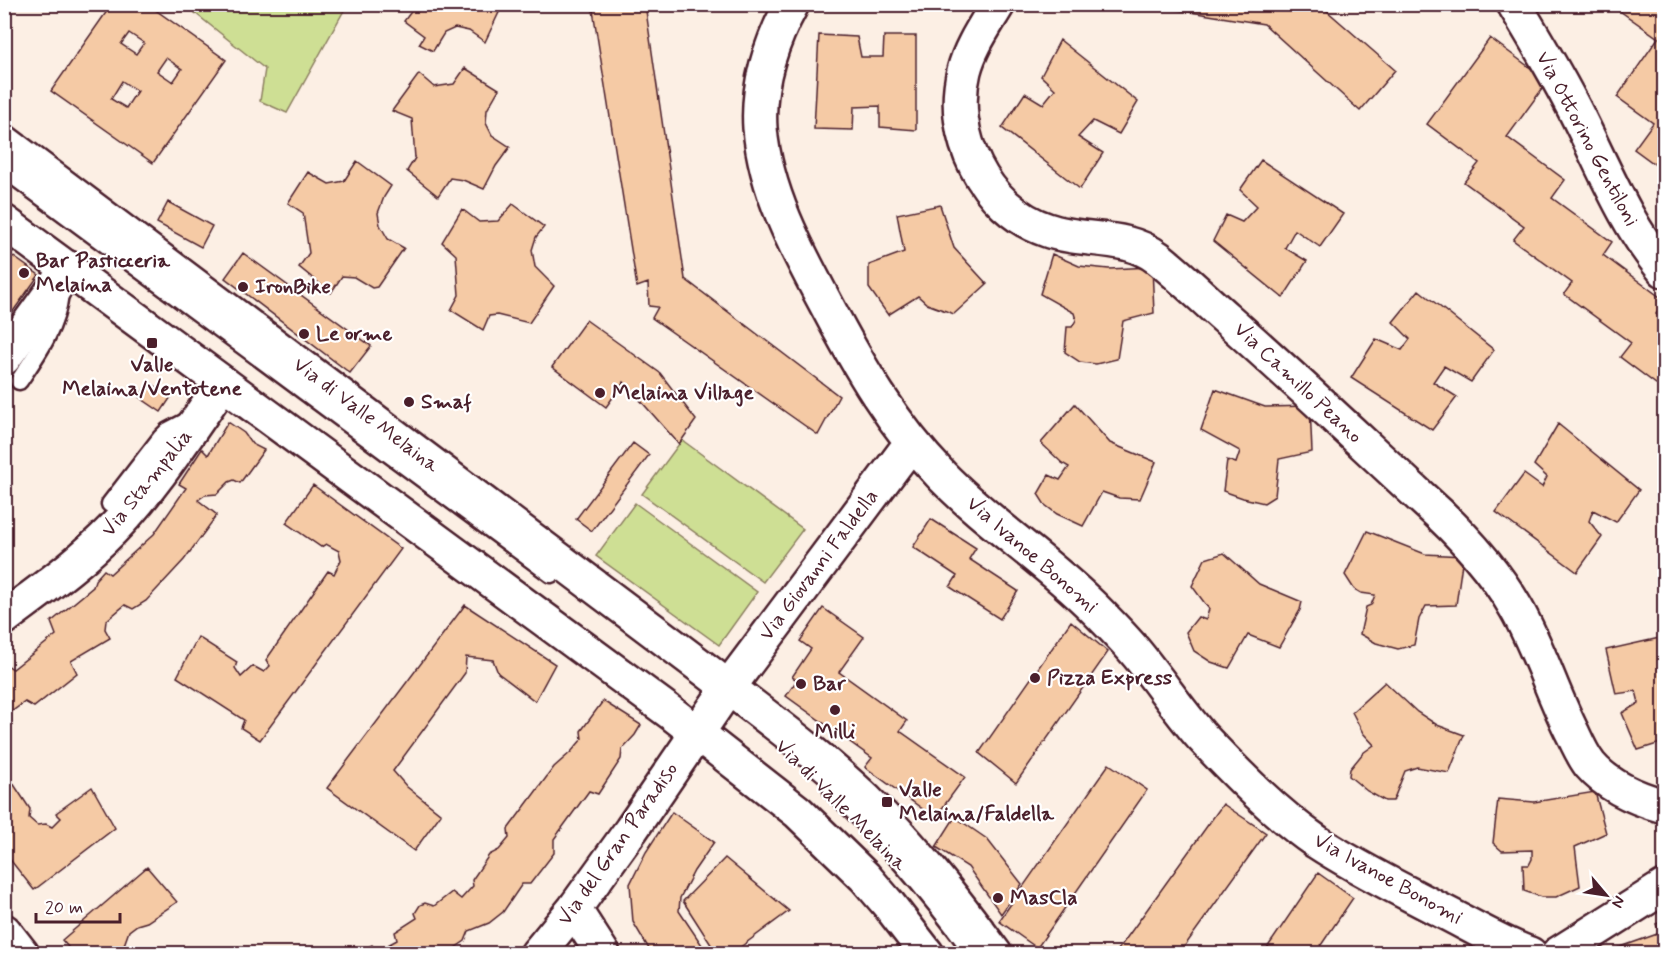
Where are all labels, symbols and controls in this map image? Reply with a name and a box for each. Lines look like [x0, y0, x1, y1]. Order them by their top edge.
street label: Via Ottorino Gentiloni [1529, 46, 1645, 232]
place label: Bar Pasticceria Melaina [36, 247, 171, 299]
marker: Bar Pasticceria Melaina [17, 266, 31, 280]
place label: IronBike [255, 273, 331, 301]
marker: IronBike [236, 280, 250, 294]
street label: Via Camillo Peano [1228, 316, 1368, 450]
place label: Le orme [316, 320, 392, 348]
marker: Le orme [297, 327, 311, 341]
marker: Valle Melaina/Ventotene [145, 336, 159, 350]
place label: Valle Melaina/Ventotene [62, 351, 242, 403]
street label: Via di Valle Melaina [287, 351, 445, 479]
place label: Melaina Village [612, 379, 754, 407]
marker: Melaina Village [593, 386, 607, 400]
place label: Smaf [421, 388, 472, 416]
marker: Smaf [402, 395, 416, 409]
street label: Via Stampalia [95, 423, 199, 543]
street label: Via Giovanni Faldella [753, 483, 885, 647]
street label: Via Ivanoe Bonomi [960, 490, 1104, 620]
place label: Pizza Express [1047, 664, 1173, 692]
place label: Bar [813, 670, 847, 698]
marker: Pizza Express [1028, 671, 1042, 685]
marker: Bar [794, 677, 808, 691]
marker: Milli [828, 703, 842, 717]
place label: Milli [815, 718, 855, 746]
street label: Via di Valle Melaina [769, 733, 914, 878]
street label: Via del Gran Paradiso [551, 757, 685, 931]
place label: Valle Melaina/Faldella [899, 776, 1055, 828]
marker: Valle Melaina/Faldella [880, 795, 894, 809]
street label: Via Ivanoe Bonomi [1309, 827, 1468, 932]
north arrow [1576, 865, 1636, 925]
place label: MasCla [1010, 884, 1078, 912]
scale bar [36, 886, 120, 924]
marker: MasCla [991, 891, 1005, 905]
text: N [1606, 892, 1630, 911]
text: 20 m [45, 896, 83, 920]

